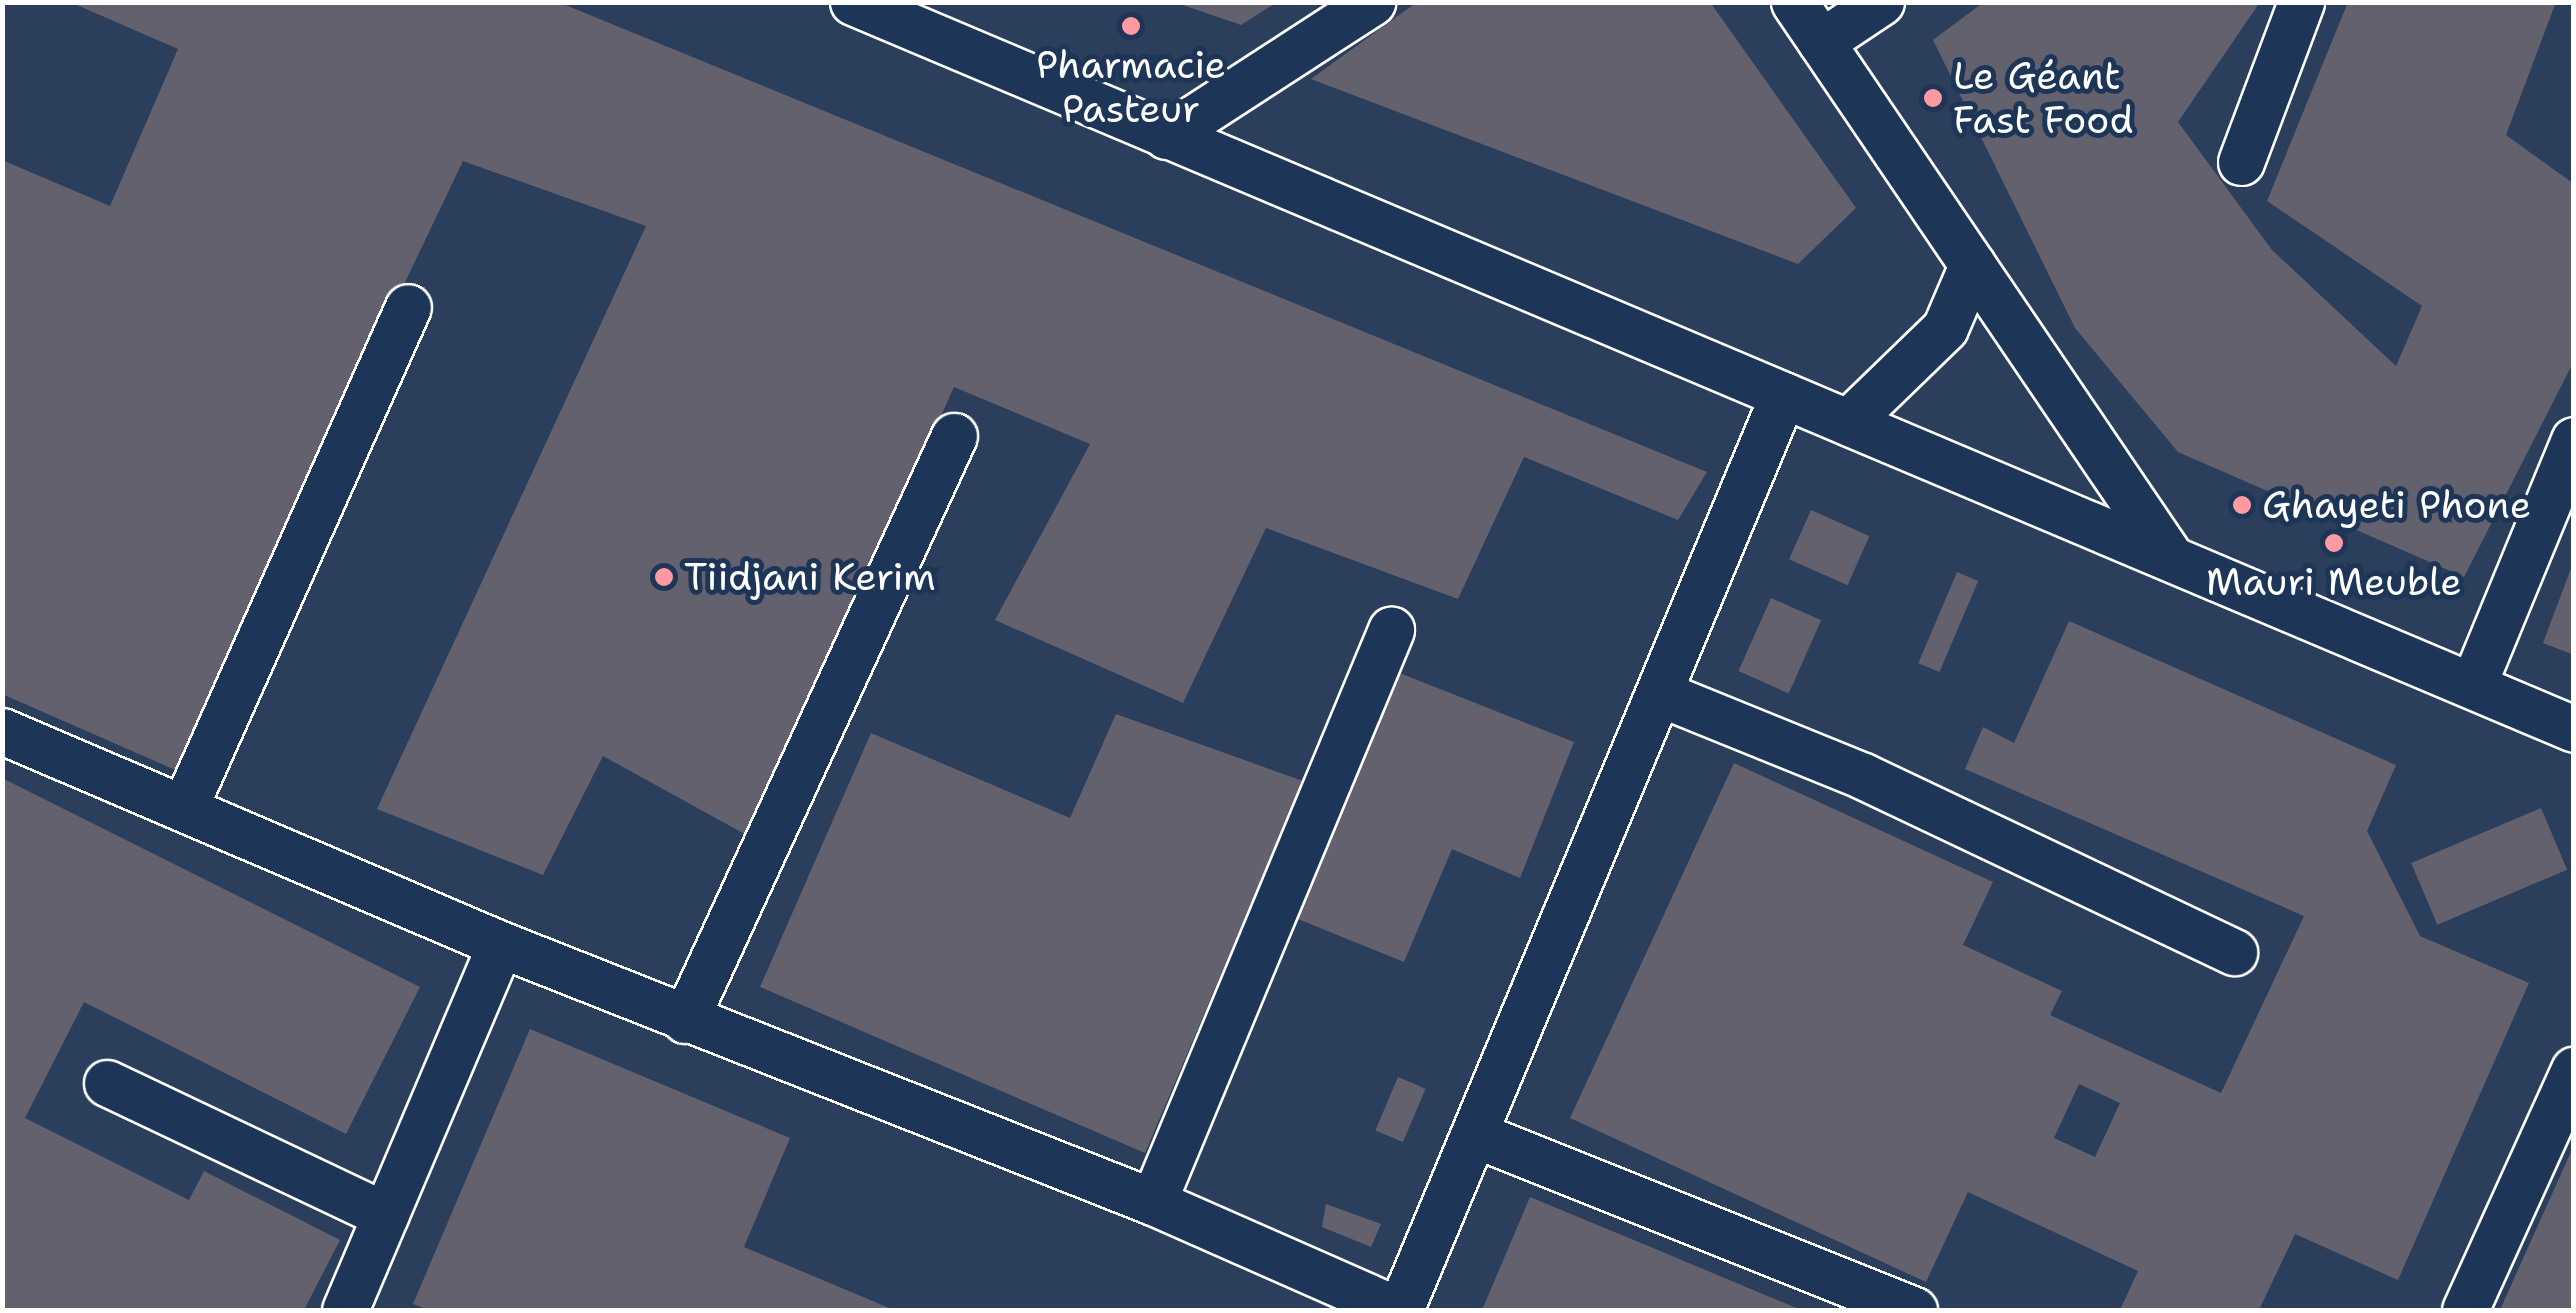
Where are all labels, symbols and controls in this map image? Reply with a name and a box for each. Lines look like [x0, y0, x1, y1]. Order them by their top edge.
marker: Pharmacie Pasteur [1120, 15, 1142, 37]
place label: Pharmacie Pasteur [1036, 42, 1226, 132]
place label: Le Géant Fast Food [1953, 53, 2134, 142]
marker: Le Géant Fast Food [1922, 87, 1944, 109]
place label: Ghayeti Phone [2262, 482, 2531, 528]
marker: Ghayeti Phone [2231, 494, 2253, 516]
marker: Mauri Meuble [2323, 532, 2345, 554]
place label: Tiidjani Kerim [684, 554, 936, 600]
place label: Mauri Meuble [2206, 559, 2462, 605]
marker: Tiidjani Kerim [653, 566, 675, 588]

